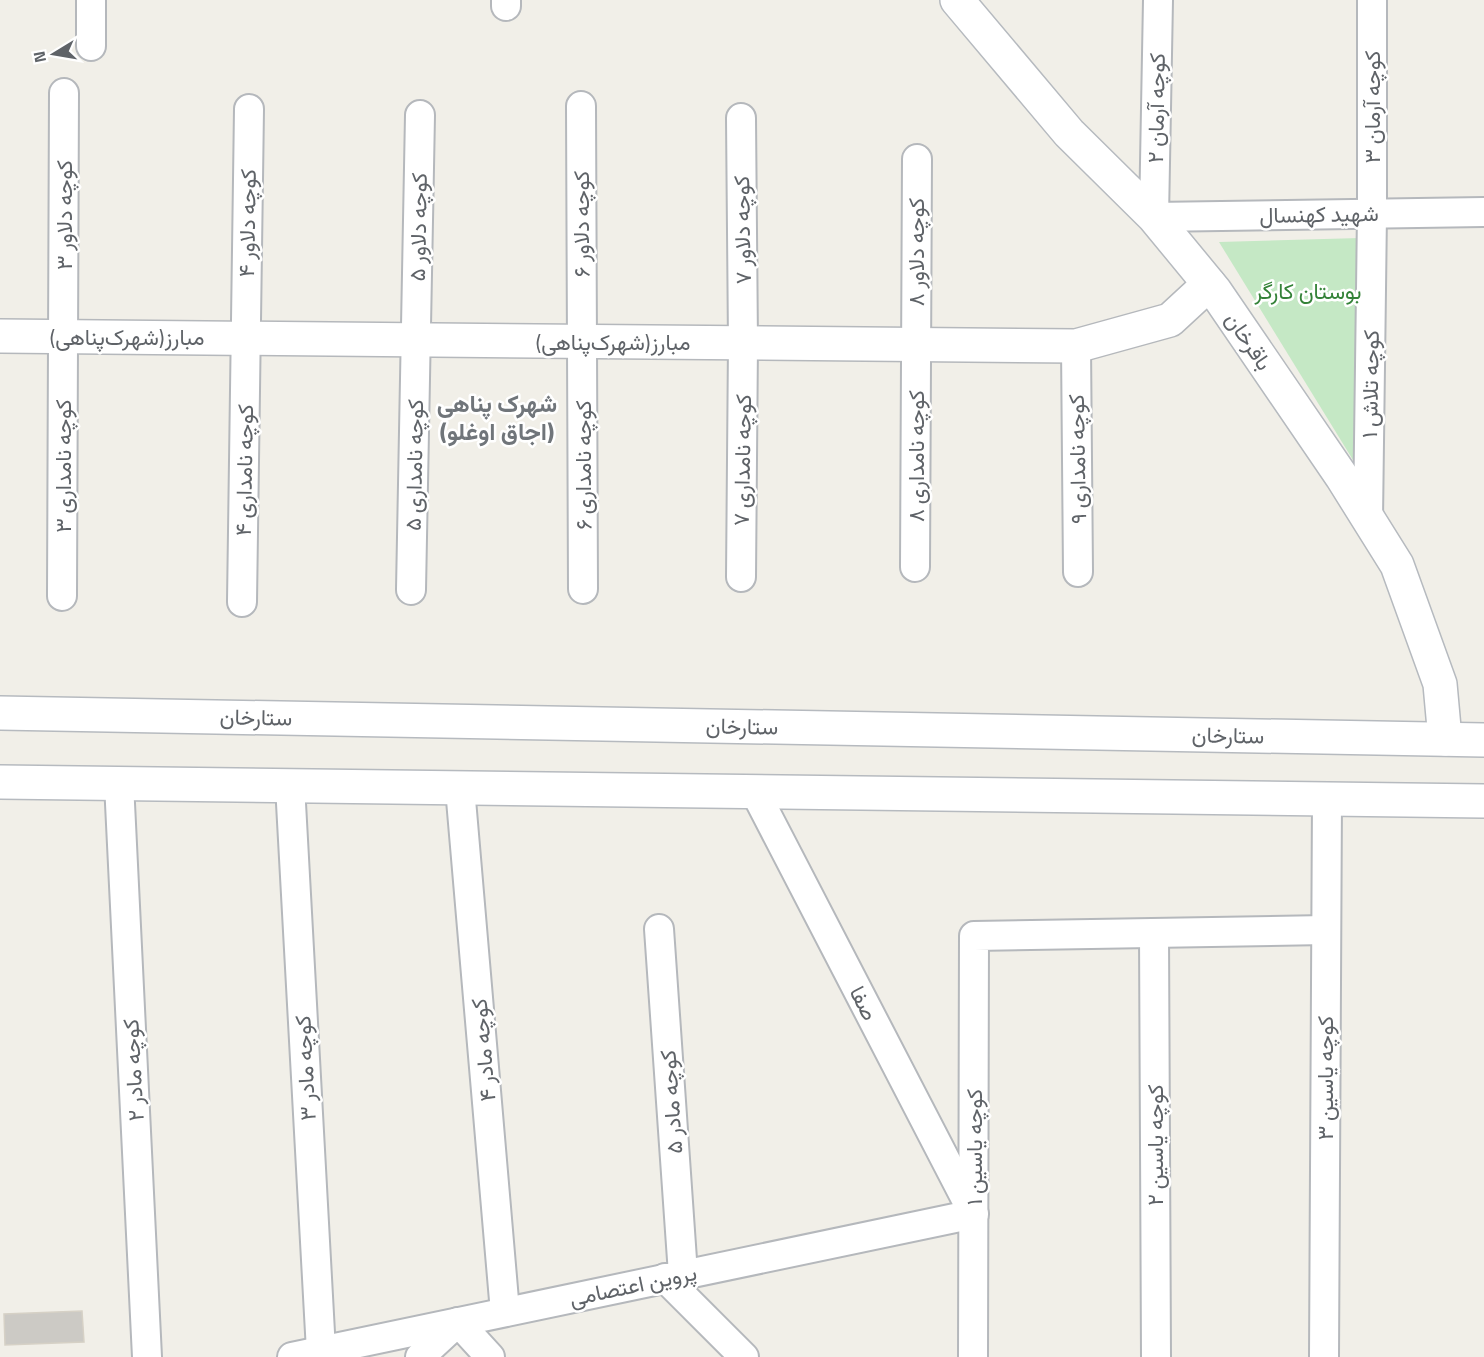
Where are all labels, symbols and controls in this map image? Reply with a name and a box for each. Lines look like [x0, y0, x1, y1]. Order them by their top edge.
north arrow [24, 24, 84, 84]
text: N [26, 49, 52, 65]
street label: کوچه آرمان ۳ [1355, 50, 1389, 164]
street label: کوچه آرمان ۲ [1138, 52, 1174, 163]
street label: کوچه دلاور ۳ [47, 160, 81, 270]
street label: کوچه دلاور ۴ [229, 168, 265, 277]
street label: کوچه دلاور ۶ [564, 171, 598, 277]
street label: کوچه دلاور ۵ [400, 172, 436, 282]
street label: کوچه دلاور ۷ [724, 175, 760, 285]
street label: شهید کهنسال [1259, 196, 1379, 232]
street label: کوچه دلاور ۸ [899, 197, 933, 306]
park label: بوستان کارگر [1254, 274, 1361, 308]
street label: باقرخان [1217, 305, 1281, 377]
street label: مبارز(شهرک‌پناهی) [49, 320, 205, 354]
street label: مبارز(شهرک‌پناهی) [535, 325, 691, 359]
street label: کوچه تلاش ۱ [1352, 329, 1388, 438]
district label: شهرک پناهی (اجاق اوغلو) [437, 385, 557, 449]
street label: کوچه نامداری ۸ [899, 390, 933, 522]
street label: کوچه نامداری ۷ [724, 394, 760, 526]
street label: کوچه نامداری ۹ [1059, 394, 1095, 524]
street label: کوچه نامداری ۵ [396, 398, 432, 531]
street label: کوچه نامداری ۳ [46, 399, 80, 533]
street label: کوچه نامداری ۶ [566, 400, 600, 530]
street label: کوچه نامداری ۴ [226, 404, 262, 536]
street label: ستارخان [219, 699, 293, 735]
street label: ستارخان [705, 708, 779, 744]
street label: ستارخان [1191, 717, 1265, 753]
street label: صفا [841, 980, 887, 1026]
street label: کوچه مادر ۴ [462, 997, 504, 1103]
street label: کوچه مادر ۳ [285, 1014, 325, 1122]
street label: کوچه یاسین ۳ [1308, 1016, 1342, 1140]
street label: کوچه مادر ۲ [113, 1018, 153, 1122]
street label: کوچه مادر ۵ [650, 1049, 692, 1155]
street label: کوچه یاسین ۲ [1138, 1084, 1172, 1206]
street label: کوچه یاسین ۱ [957, 1089, 991, 1205]
street label: پروین اعتصامی [566, 1255, 700, 1315]

